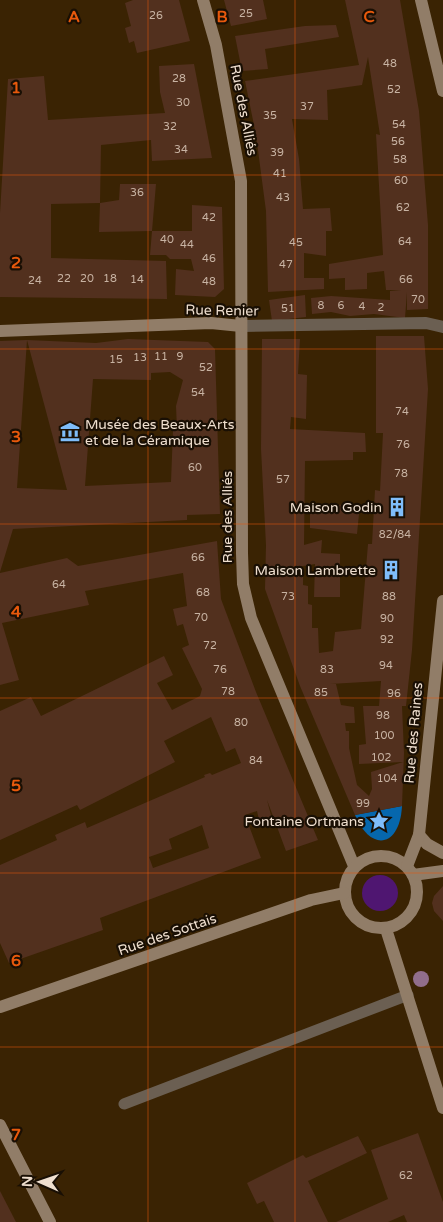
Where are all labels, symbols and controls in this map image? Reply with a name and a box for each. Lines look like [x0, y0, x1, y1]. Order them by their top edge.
text: A [68, 7, 80, 27]
text: B [216, 7, 228, 27]
house number: 25 [239, 7, 253, 20]
text: C [363, 7, 375, 27]
house number: 26 [149, 9, 163, 22]
house number: 48 [383, 57, 397, 70]
street label: Rue des Alliés [226, 63, 261, 157]
house number: 28 [172, 72, 186, 85]
text: 1 [11, 78, 21, 98]
house number: 52 [387, 83, 401, 96]
house number: 30 [176, 96, 190, 109]
house number: 37 [300, 100, 314, 113]
house number: 35 [263, 109, 277, 122]
house number: 54 [392, 118, 406, 131]
house number: 32 [163, 120, 177, 133]
house number: 56 [391, 135, 405, 148]
house number: 34 [174, 143, 188, 156]
house number: 39 [270, 146, 284, 159]
house number: 58 [393, 153, 407, 166]
house number: 41 [273, 167, 287, 180]
house number: 60 [394, 174, 408, 187]
house number: 36 [130, 186, 144, 199]
house number: 43 [276, 191, 290, 204]
house number: 62 [396, 201, 410, 214]
house number: 42 [202, 211, 216, 224]
house number: 40 [160, 233, 174, 246]
house number: 64 [398, 235, 412, 248]
house number: 45 [289, 236, 303, 249]
house number: 44 [180, 238, 194, 251]
house number: 46 [202, 252, 216, 265]
text: 2 [11, 253, 21, 273]
house number: 47 [279, 258, 293, 271]
house number: 22 [57, 272, 71, 285]
house number: 20 [80, 272, 94, 285]
house number: 18 [103, 272, 117, 285]
house number: 14 [130, 273, 144, 286]
house number: 66 [399, 273, 413, 286]
house number: 24 [28, 274, 42, 287]
house number: 48 [202, 275, 216, 288]
house number: 70 [411, 293, 425, 306]
house number: 8 [318, 299, 325, 312]
house number: 6 [338, 299, 345, 312]
house number: 4 [359, 300, 366, 313]
street label: Rue Renier [185, 301, 259, 320]
house number: 2 [378, 301, 385, 314]
house number: 51 [281, 302, 295, 315]
house number: 11 [154, 350, 168, 363]
house number: 9 [177, 350, 184, 363]
house number: 13 [133, 351, 147, 364]
house number: 15 [109, 353, 123, 366]
house number: 52 [199, 361, 213, 374]
house number: 54 [191, 386, 205, 399]
house number: 74 [395, 405, 409, 418]
place label: Musée des Beaux-Arts et de la Céramique [85, 416, 235, 449]
museum icon: Musée des Beaux-Arts et de la Céramique [59, 421, 81, 443]
text: 3 [11, 427, 21, 447]
house number: 76 [396, 438, 410, 451]
house number: 60 [188, 461, 202, 474]
house number: 78 [394, 467, 408, 480]
street label: Rue des Alliés [219, 470, 236, 563]
house number: 57 [276, 473, 290, 486]
building icon: Maison Godin [386, 496, 408, 518]
place label: Maison Godin [290, 499, 382, 516]
house number: 82/84 [379, 528, 411, 541]
house number: 66 [191, 551, 205, 564]
building icon: Maison Lambrette [380, 559, 402, 581]
place label: Maison Lambrette [255, 562, 376, 579]
house number: 64 [52, 578, 66, 591]
house number: 68 [196, 586, 210, 599]
house number: 73 [281, 590, 295, 603]
house number: 88 [382, 590, 396, 603]
text: 4 [11, 602, 21, 622]
house number: 70 [194, 611, 208, 624]
house number: 90 [380, 612, 394, 625]
house number: 92 [380, 633, 394, 646]
house number: 72 [203, 639, 217, 652]
house number: 94 [379, 659, 393, 672]
house number: 76 [213, 663, 227, 676]
house number: 83 [320, 663, 334, 676]
street label: Rue des Raines [401, 681, 426, 784]
house number: 78 [221, 685, 235, 698]
house number: 85 [314, 686, 328, 699]
house number: 96 [387, 687, 401, 700]
house number: 98 [376, 709, 390, 722]
house number: 80 [234, 716, 248, 729]
house number: 100 [374, 729, 394, 742]
house number: 102 [371, 751, 391, 764]
house number: 84 [249, 754, 263, 767]
house number: 104 [377, 772, 397, 785]
text: 5 [11, 776, 21, 796]
house number: 99 [356, 797, 370, 810]
place icon: Fontaine Ortmans [368, 810, 390, 832]
place label: Fontaine Ortmans [244, 813, 364, 830]
street label: Rue des Sottais [116, 910, 219, 959]
text: 6 [11, 951, 21, 971]
text: 7 [11, 1125, 21, 1145]
north arrow [15, 1157, 65, 1207]
house number: 62 [399, 1169, 413, 1182]
text: N [19, 1176, 36, 1187]

